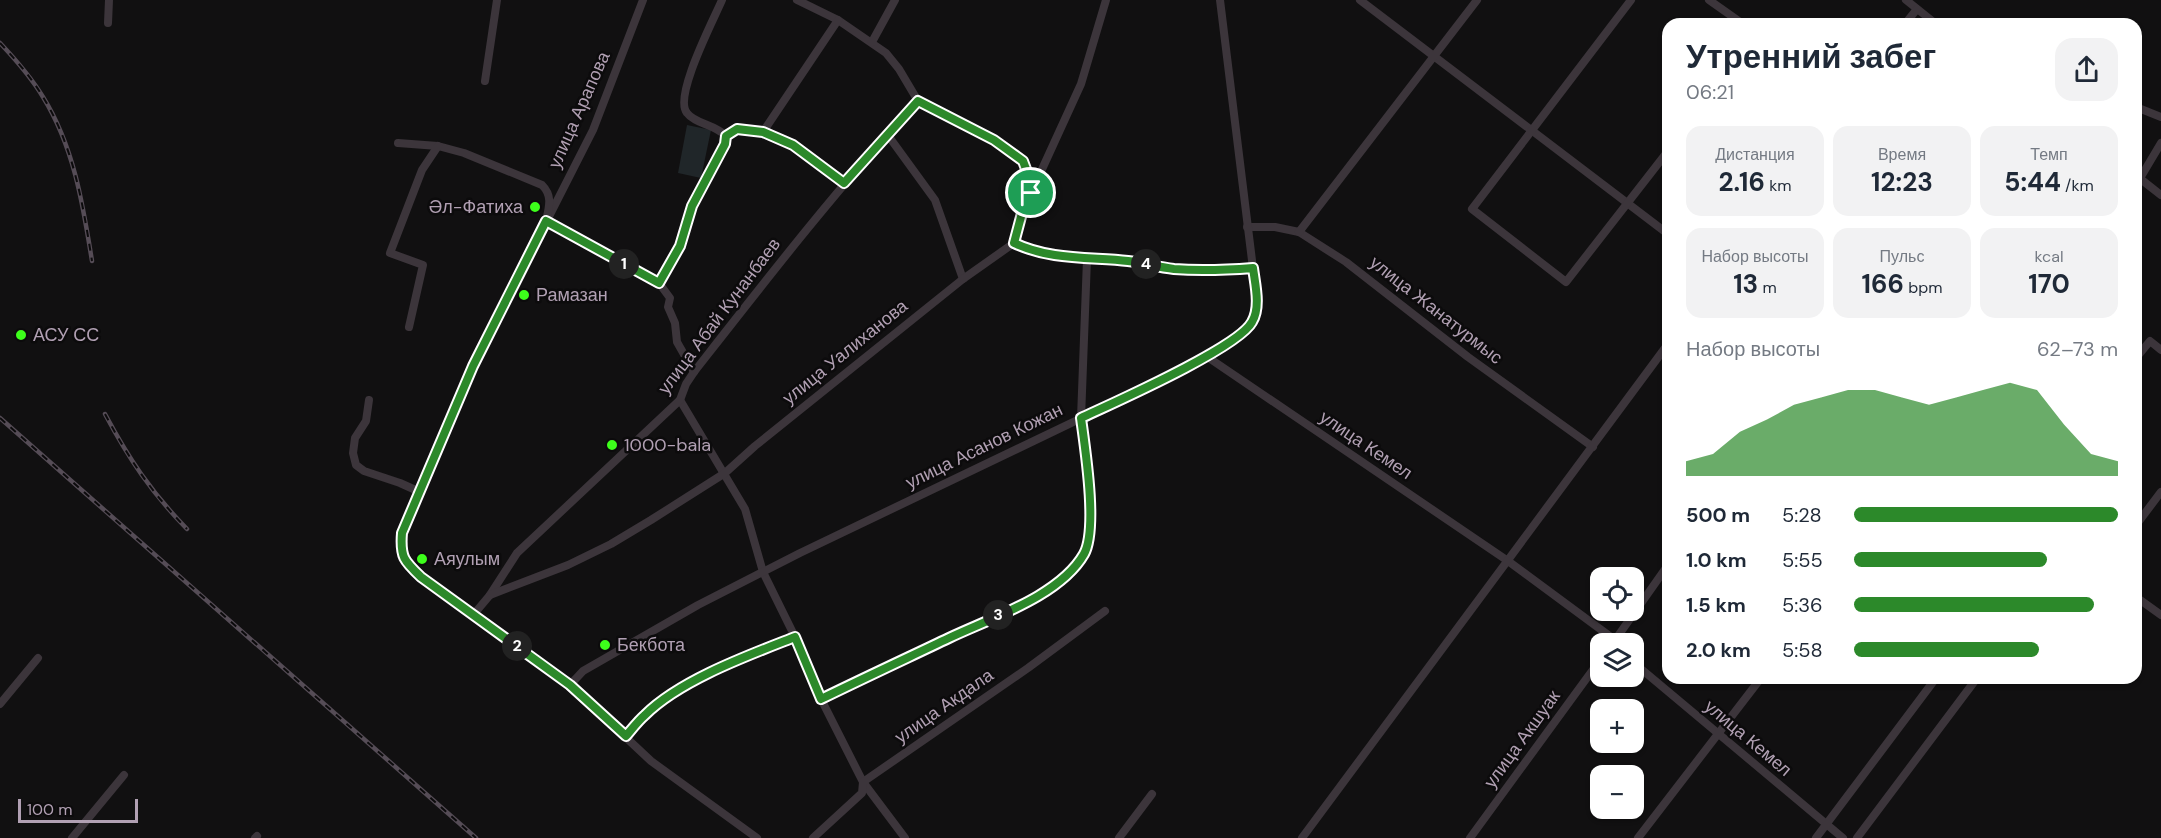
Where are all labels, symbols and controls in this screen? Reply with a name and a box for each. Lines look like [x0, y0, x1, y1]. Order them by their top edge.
text: Утренний забег [1686, 35, 1936, 78]
button: share [2055, 38, 2118, 101]
street label: улица Арапова [543, 47, 616, 172]
text: 06:21 [1686, 79, 1734, 105]
text: Дистанция [1715, 144, 1795, 165]
text: Время [1878, 144, 1926, 165]
text: Темп [2030, 144, 2068, 165]
text: 2.16 [1718, 165, 1765, 199]
text: 12:23 [1871, 165, 1933, 199]
text: 5:44 [2004, 165, 2061, 199]
pin [1005, 167, 1056, 218]
text: km [1765, 175, 1792, 196]
text: /km [2061, 175, 2094, 196]
icon: arrive [1014, 176, 1047, 209]
place label: Әл-Фатиха [429, 195, 524, 219]
marker: Әл-Фатиха [528, 200, 542, 214]
street label: улица Абай Кунанбаев [652, 233, 786, 399]
text: Набор высоты [1701, 246, 1809, 267]
text: Пульс [1880, 246, 1924, 267]
text: kcal [2035, 246, 2063, 267]
pin: 1 [609, 249, 639, 279]
pin: 4 [1131, 249, 1161, 279]
street label: улица Жанатурмыс [1365, 251, 1507, 369]
text: 1 [621, 253, 627, 274]
text: 4 [1141, 253, 1151, 274]
text: 13 [1733, 267, 1758, 301]
text: 166 [1862, 267, 1904, 301]
text: 170 [2028, 267, 2070, 301]
text: m [1758, 277, 1777, 298]
text: bpm [1904, 277, 1942, 298]
place label: Рамазан [536, 283, 608, 307]
marker: Рамазан [517, 288, 531, 302]
street label: улица Уалиханова [777, 293, 913, 410]
place label: АСУ СС [33, 323, 99, 347]
marker: АСУ СС [14, 328, 28, 342]
text: Набор высоты [1686, 336, 1820, 362]
text: 62–73 m [2037, 336, 2118, 362]
street label: улица Асанов Кожан [901, 398, 1067, 494]
street label: улица Кемел [1315, 405, 1417, 485]
place label: 1000-bala [624, 433, 711, 457]
marker: 1000-bala [605, 438, 619, 452]
text: 500 m [1686, 502, 1750, 528]
text: 5:28 [1782, 502, 1822, 528]
place label: Аяулым [434, 547, 500, 571]
text: 1.0 km [1686, 547, 1747, 573]
text: 5:55 [1782, 547, 1823, 573]
marker: Аяулым [415, 552, 429, 566]
map controls [1590, 567, 1644, 819]
button: locate [1590, 567, 1644, 621]
text: 1.5 km [1686, 592, 1746, 618]
text: 5:36 [1782, 592, 1823, 618]
pin: 3 [983, 600, 1013, 630]
text: 3 [993, 604, 1003, 625]
pin: 2 [502, 631, 532, 661]
place label: Бекбота [617, 633, 686, 657]
button: layers [1590, 633, 1644, 687]
text: 2 [512, 635, 522, 656]
text: 2.0 km [1686, 637, 1751, 663]
text: 5:58 [1782, 637, 1823, 663]
marker: Бекбота [598, 638, 612, 652]
street label: улица Акдала [890, 663, 999, 749]
street label: улица Акшуак [1478, 685, 1566, 793]
street label: улица Кемел [1699, 694, 1797, 782]
button: + [1590, 699, 1644, 753]
button: − [1590, 765, 1644, 819]
scale bar [18, 796, 138, 824]
text: 100 m [27, 799, 72, 820]

